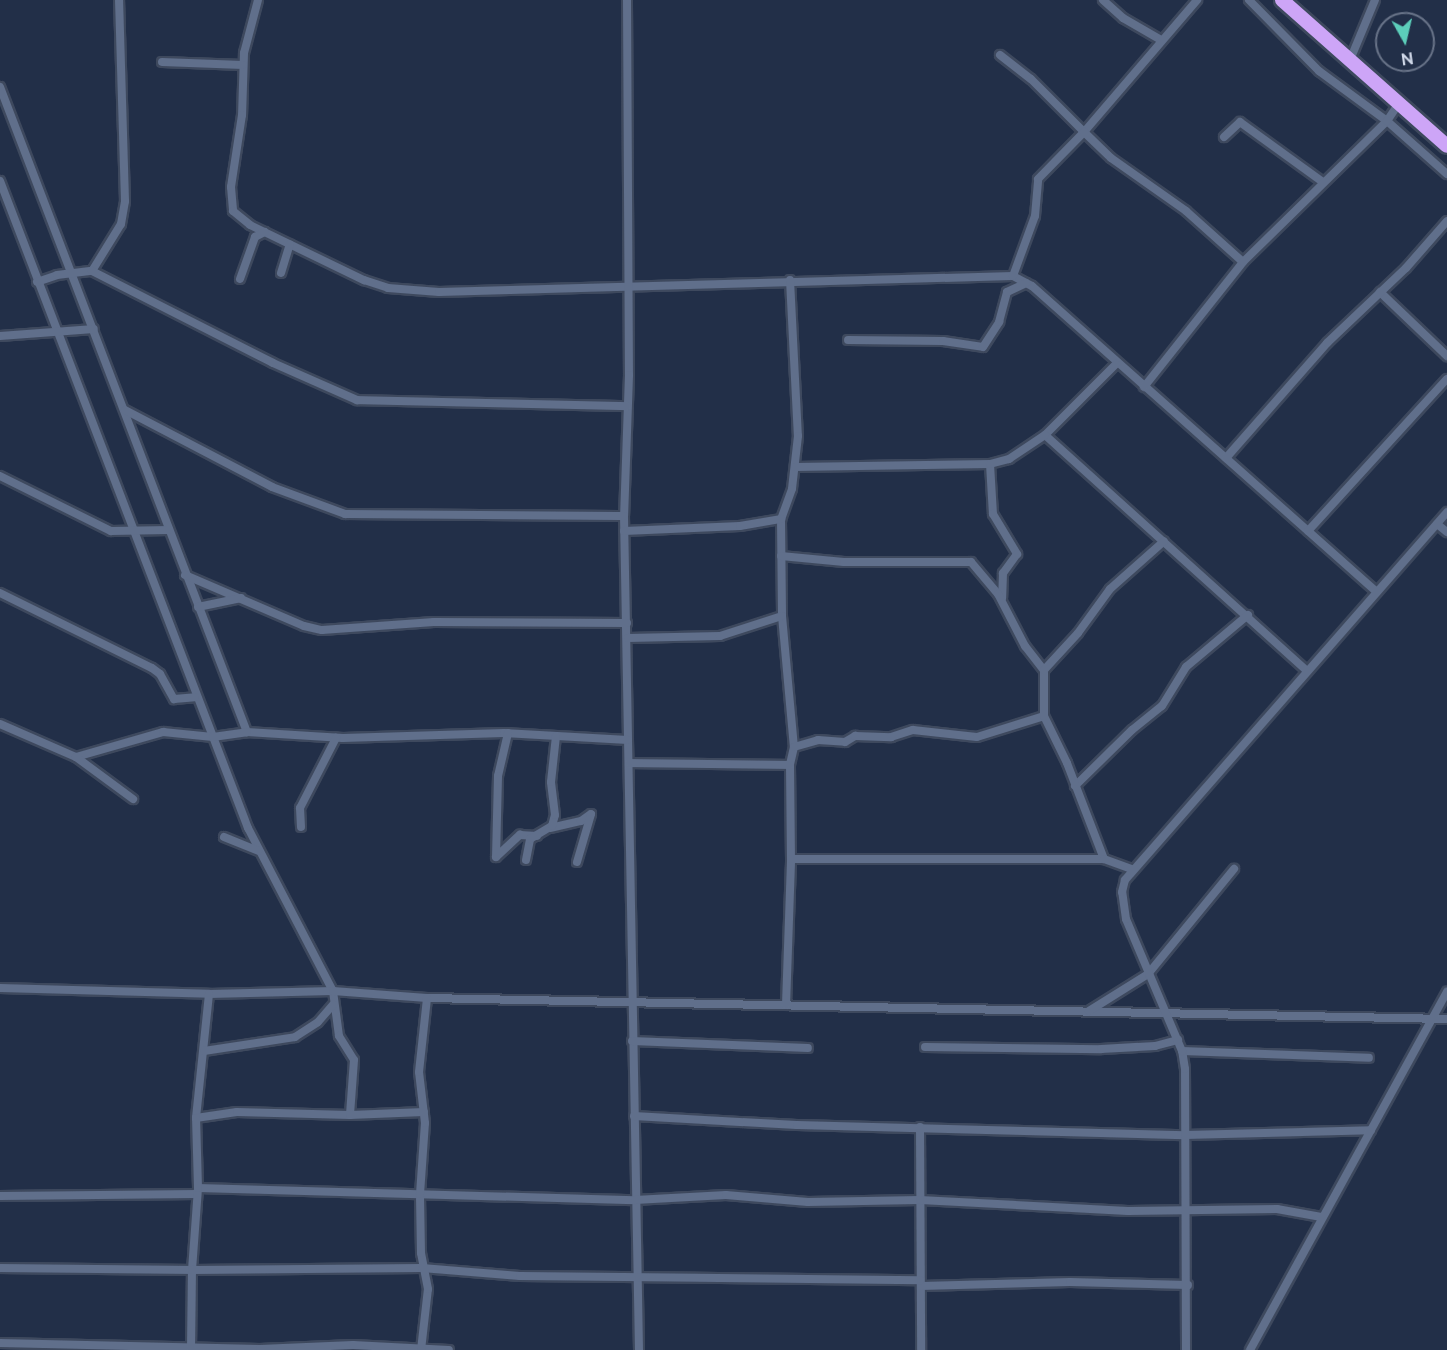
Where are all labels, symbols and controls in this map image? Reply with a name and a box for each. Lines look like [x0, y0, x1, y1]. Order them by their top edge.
north arrow [1375, 12, 1435, 72]
text: N [1400, 48, 1415, 69]

